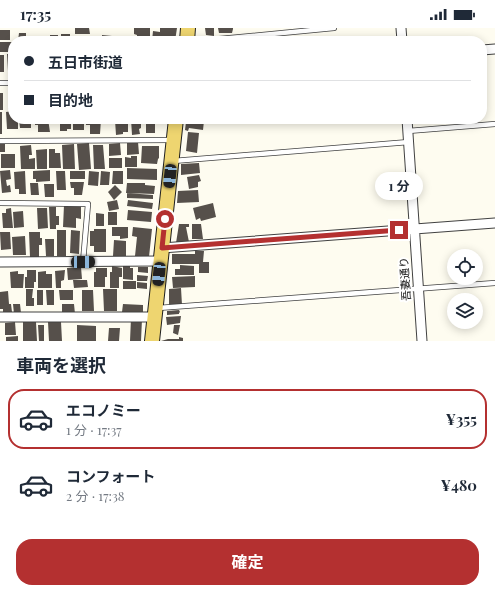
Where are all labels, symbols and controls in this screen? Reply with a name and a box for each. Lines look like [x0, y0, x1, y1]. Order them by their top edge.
text: 17:35 [20, 4, 51, 24]
text: 五日市街道 [48, 52, 123, 72]
text: 目的地 [48, 90, 93, 110]
car [163, 163, 177, 189]
callout: 1 分 [375, 172, 423, 200]
text: 1 分 [388, 177, 410, 194]
route start [156, 210, 174, 228]
route end [390, 221, 408, 239]
map controls [447, 249, 483, 329]
button: locate [447, 249, 483, 285]
car [71, 256, 95, 268]
street label: 吾妻通り [395, 257, 414, 302]
car [152, 261, 166, 287]
button: layers [447, 293, 483, 329]
text: 車両を選択 [16, 353, 106, 377]
text: エコノミー [66, 400, 141, 420]
icon: car [18, 401, 54, 437]
text: ¥355 [446, 409, 477, 429]
text: 1 分 · 17:37 [66, 421, 122, 438]
text: コンフォート [66, 466, 156, 486]
icon: car [18, 467, 54, 503]
text: ¥480 [441, 475, 477, 495]
text: 2 分 · 17:38 [66, 487, 125, 504]
button: 確定 [16, 539, 479, 585]

